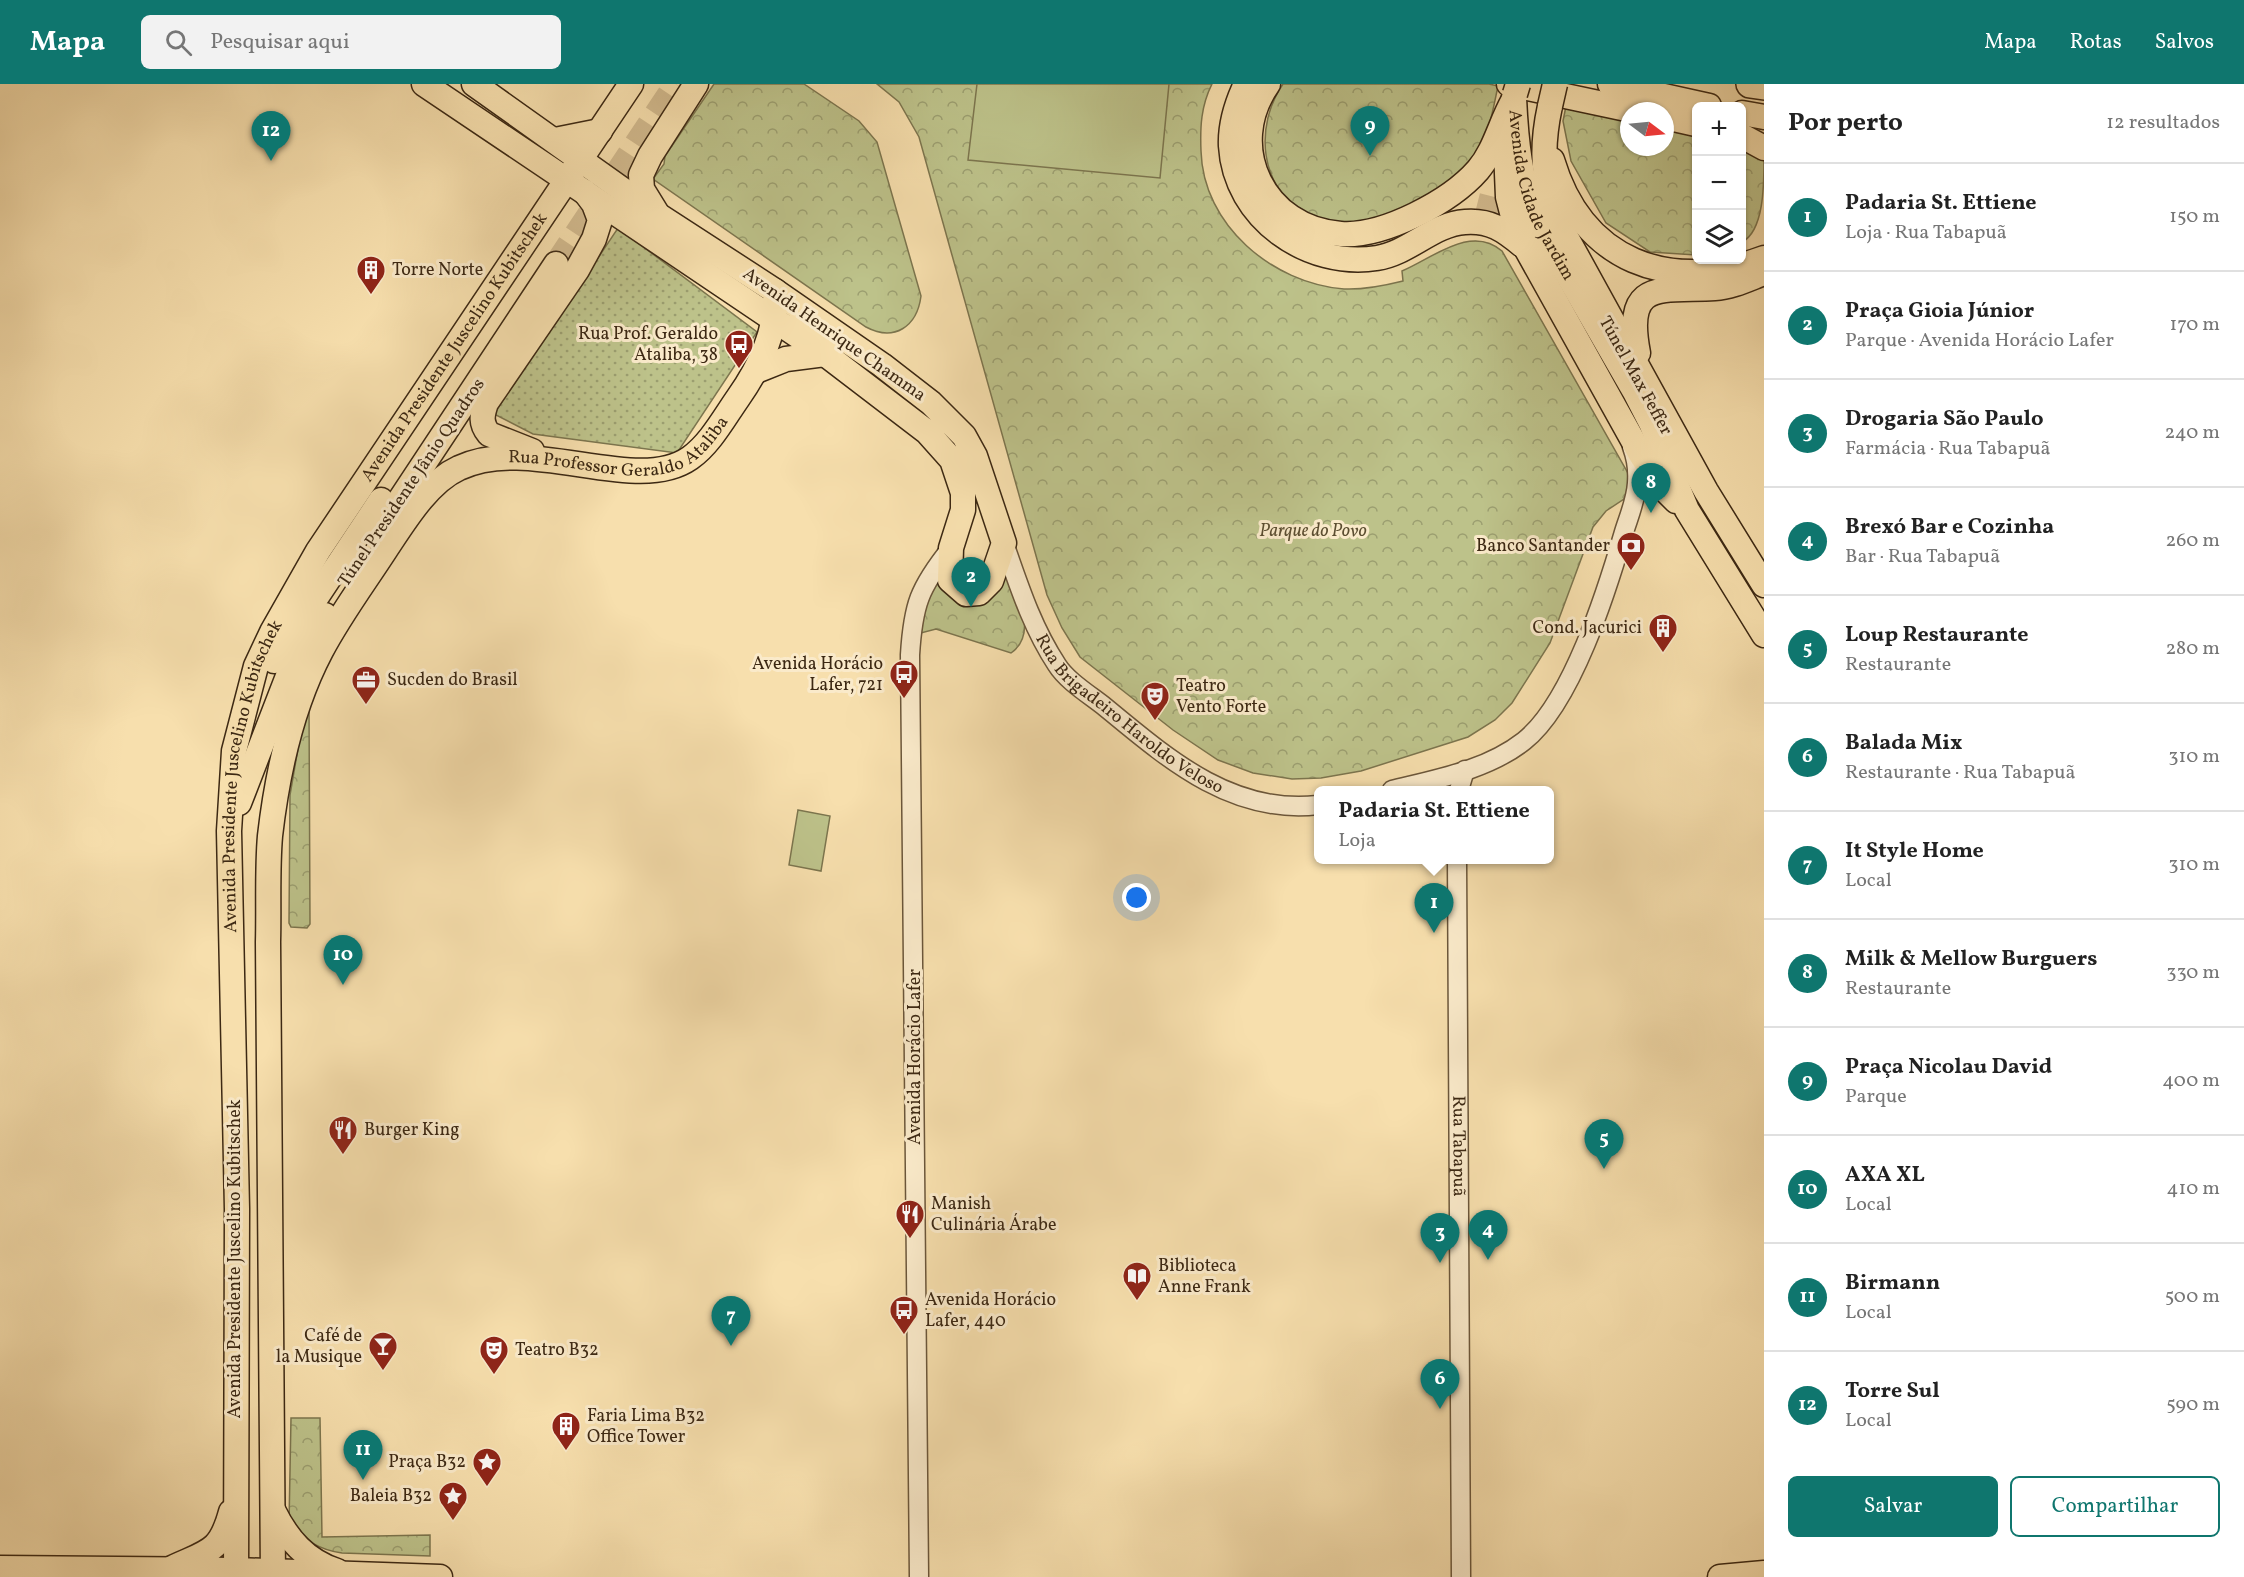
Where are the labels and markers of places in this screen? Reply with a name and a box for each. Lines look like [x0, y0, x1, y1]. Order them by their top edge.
pin: 9 [1350, 106, 1390, 156]
pin: 12 [252, 112, 290, 161]
building icon: Torre Norte [355, 254, 387, 296]
place label: Torre Norte [392, 258, 483, 283]
place label: Rua Prof. Geraldo Ataliba, 38 [578, 322, 718, 368]
bus stop icon: Rua Prof. Geraldo Ataliba, 38 [723, 328, 755, 370]
pin: 8 [1632, 464, 1670, 513]
bank icon: Banco Santander [1615, 530, 1647, 572]
place label: Banco Santander [1476, 534, 1610, 559]
pin: 2 [952, 558, 990, 607]
building icon: Cond. Jacurici [1647, 612, 1679, 654]
place label: Cond. Jacurici [1532, 616, 1642, 641]
place label: Avenida Horácio Lafer, 721 [752, 652, 883, 698]
bus stop icon: Avenida Horácio Lafer, 721 [888, 658, 920, 700]
office icon: Sucden do Brasil [350, 664, 382, 706]
place label: Sucden do Brasil [387, 668, 518, 693]
place label: Teatro Vento Forte [1176, 674, 1266, 720]
theatre icon: Teatro Vento Forte [1139, 680, 1171, 722]
pin: 1 [1414, 884, 1454, 933]
pin: 10 [324, 936, 362, 985]
restaurant icon: Burger King [327, 1114, 359, 1156]
place label: Burger King [364, 1118, 459, 1143]
pin: 5 [1584, 1120, 1624, 1169]
place label: Manish Culinária Árabe [931, 1192, 1057, 1238]
restaurant icon: Manish Culinária Árabe [894, 1198, 926, 1240]
pin: 4 [1468, 1210, 1508, 1260]
pin: 3 [1420, 1214, 1460, 1263]
place label: Biblioteca Anne Frank [1158, 1254, 1251, 1300]
library icon: Biblioteca Anne Frank [1121, 1260, 1153, 1302]
place label: Avenida Horácio Lafer, 440 [925, 1288, 1056, 1334]
bus stop icon: Avenida Horácio Lafer, 440 [888, 1294, 920, 1336]
pin: 7 [712, 1296, 750, 1346]
place label: Café de la Musique [276, 1324, 362, 1370]
bar icon: Café de la Musique [367, 1330, 399, 1372]
theatre icon: Teatro B32 [478, 1334, 510, 1376]
place label: Teatro B32 [515, 1338, 599, 1363]
pin: 6 [1420, 1360, 1460, 1409]
place label: Faria Lima B32 Office Tower [587, 1404, 705, 1450]
building icon: Faria Lima B32 Office Tower [550, 1410, 582, 1452]
pin: 11 [344, 1430, 382, 1480]
place icon: Praça B32 [471, 1446, 503, 1488]
place label: Praça B32 [388, 1450, 466, 1475]
place icon: Baleia B32 [437, 1480, 469, 1522]
place label: Baleia B32 [350, 1484, 432, 1509]

